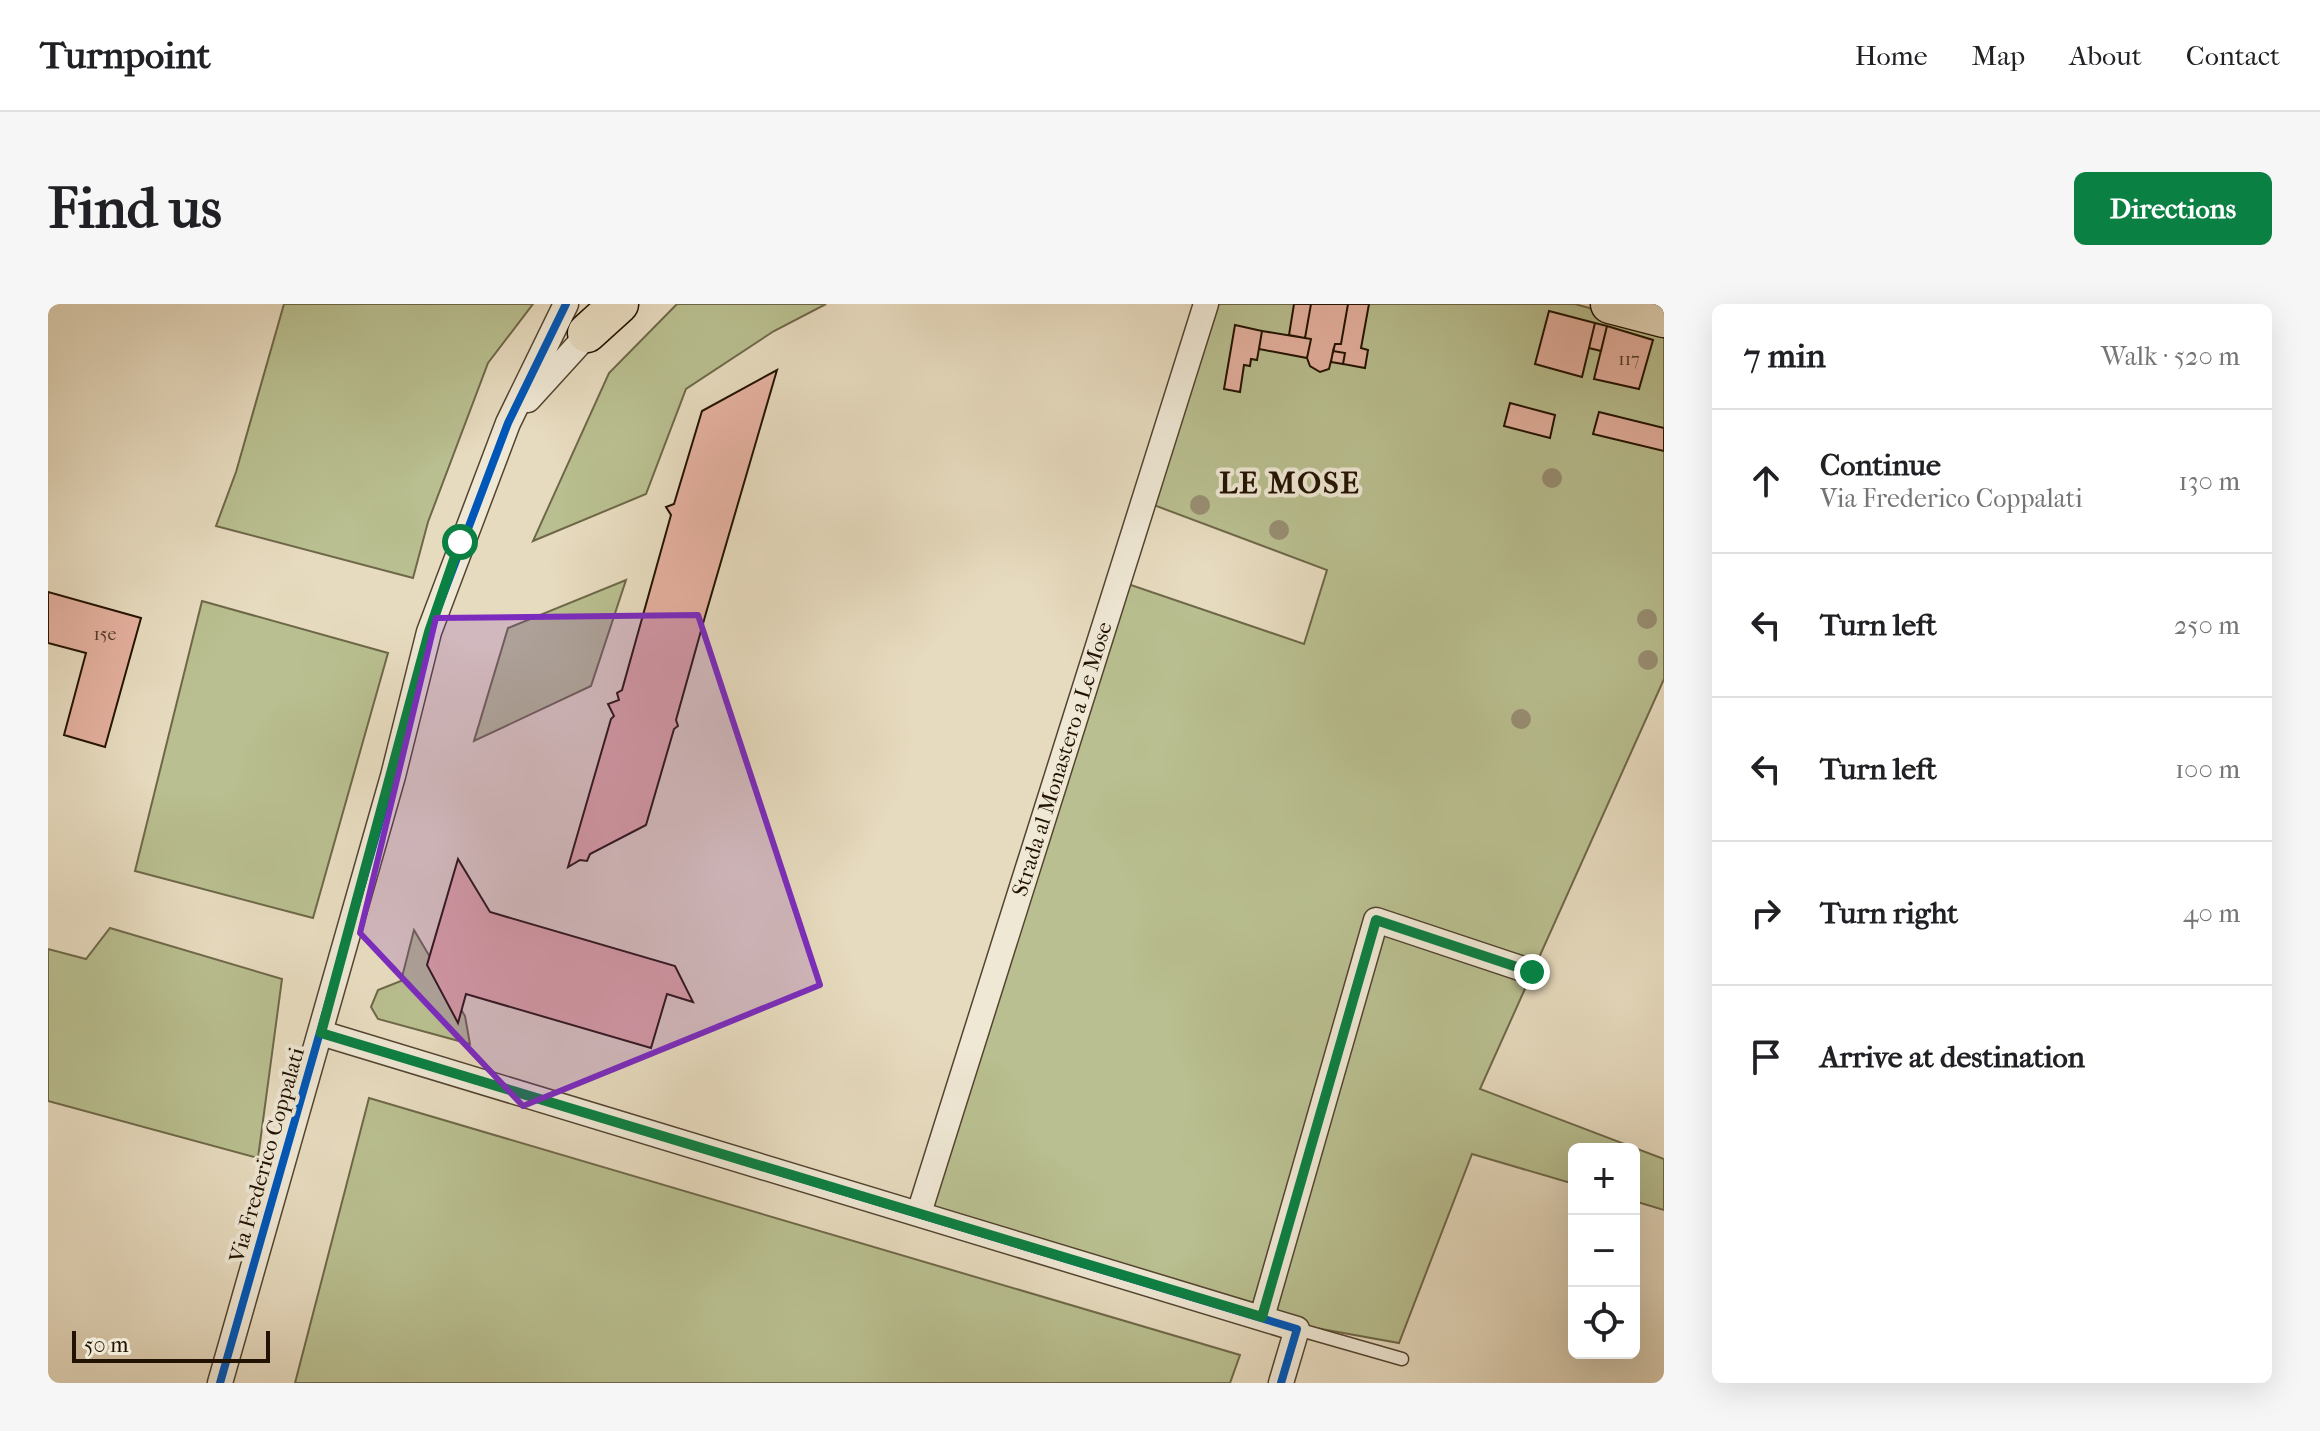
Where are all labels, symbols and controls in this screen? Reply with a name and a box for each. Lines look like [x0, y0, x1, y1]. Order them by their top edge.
text: Turnpoint [40, 33, 211, 78]
text: Home [1855, 39, 1928, 72]
text: Map [1972, 39, 2025, 72]
text: About [2069, 39, 2142, 72]
text: Contact [2186, 39, 2280, 72]
button: Directions [2074, 172, 2272, 245]
text: Find us [48, 176, 222, 241]
text: 7 min [1744, 336, 1826, 376]
text: Walk · 520 m [2101, 341, 2240, 372]
house number: 117 [1618, 349, 1640, 370]
text: Continue [1820, 448, 1941, 483]
icon: ahead [1744, 459, 1788, 503]
district label: LE MOSE [1219, 466, 1361, 501]
text: 130 m [2179, 466, 2240, 497]
text: Via Frederico Coppalati [1820, 483, 2083, 514]
route start [442, 524, 478, 560]
icon: left [1744, 603, 1788, 647]
text: Turn left [1820, 608, 1937, 643]
text: 250 m [2174, 610, 2240, 641]
street label: Strada al Monastero a Le Mose [1007, 618, 1118, 900]
house number: 15e [93, 624, 117, 645]
icon: left [1744, 747, 1788, 791]
text: Turn left [1820, 752, 1937, 787]
text: 100 m [2175, 754, 2240, 785]
icon: right [1744, 891, 1788, 935]
text: Turn right [1820, 896, 1958, 931]
text: 40 m [2183, 898, 2240, 929]
route end [1514, 954, 1550, 990]
icon: arrive [1744, 1035, 1788, 1079]
text: Arrive at destination [1820, 1040, 2085, 1075]
street label: Via Frederico Coppalati [224, 1044, 310, 1266]
map controls [1568, 1143, 1640, 1359]
button: + [1568, 1143, 1640, 1215]
button: − [1568, 1215, 1640, 1287]
button: locate [1568, 1287, 1640, 1359]
scale bar [72, 1327, 270, 1363]
text: 50 m [84, 1332, 129, 1358]

